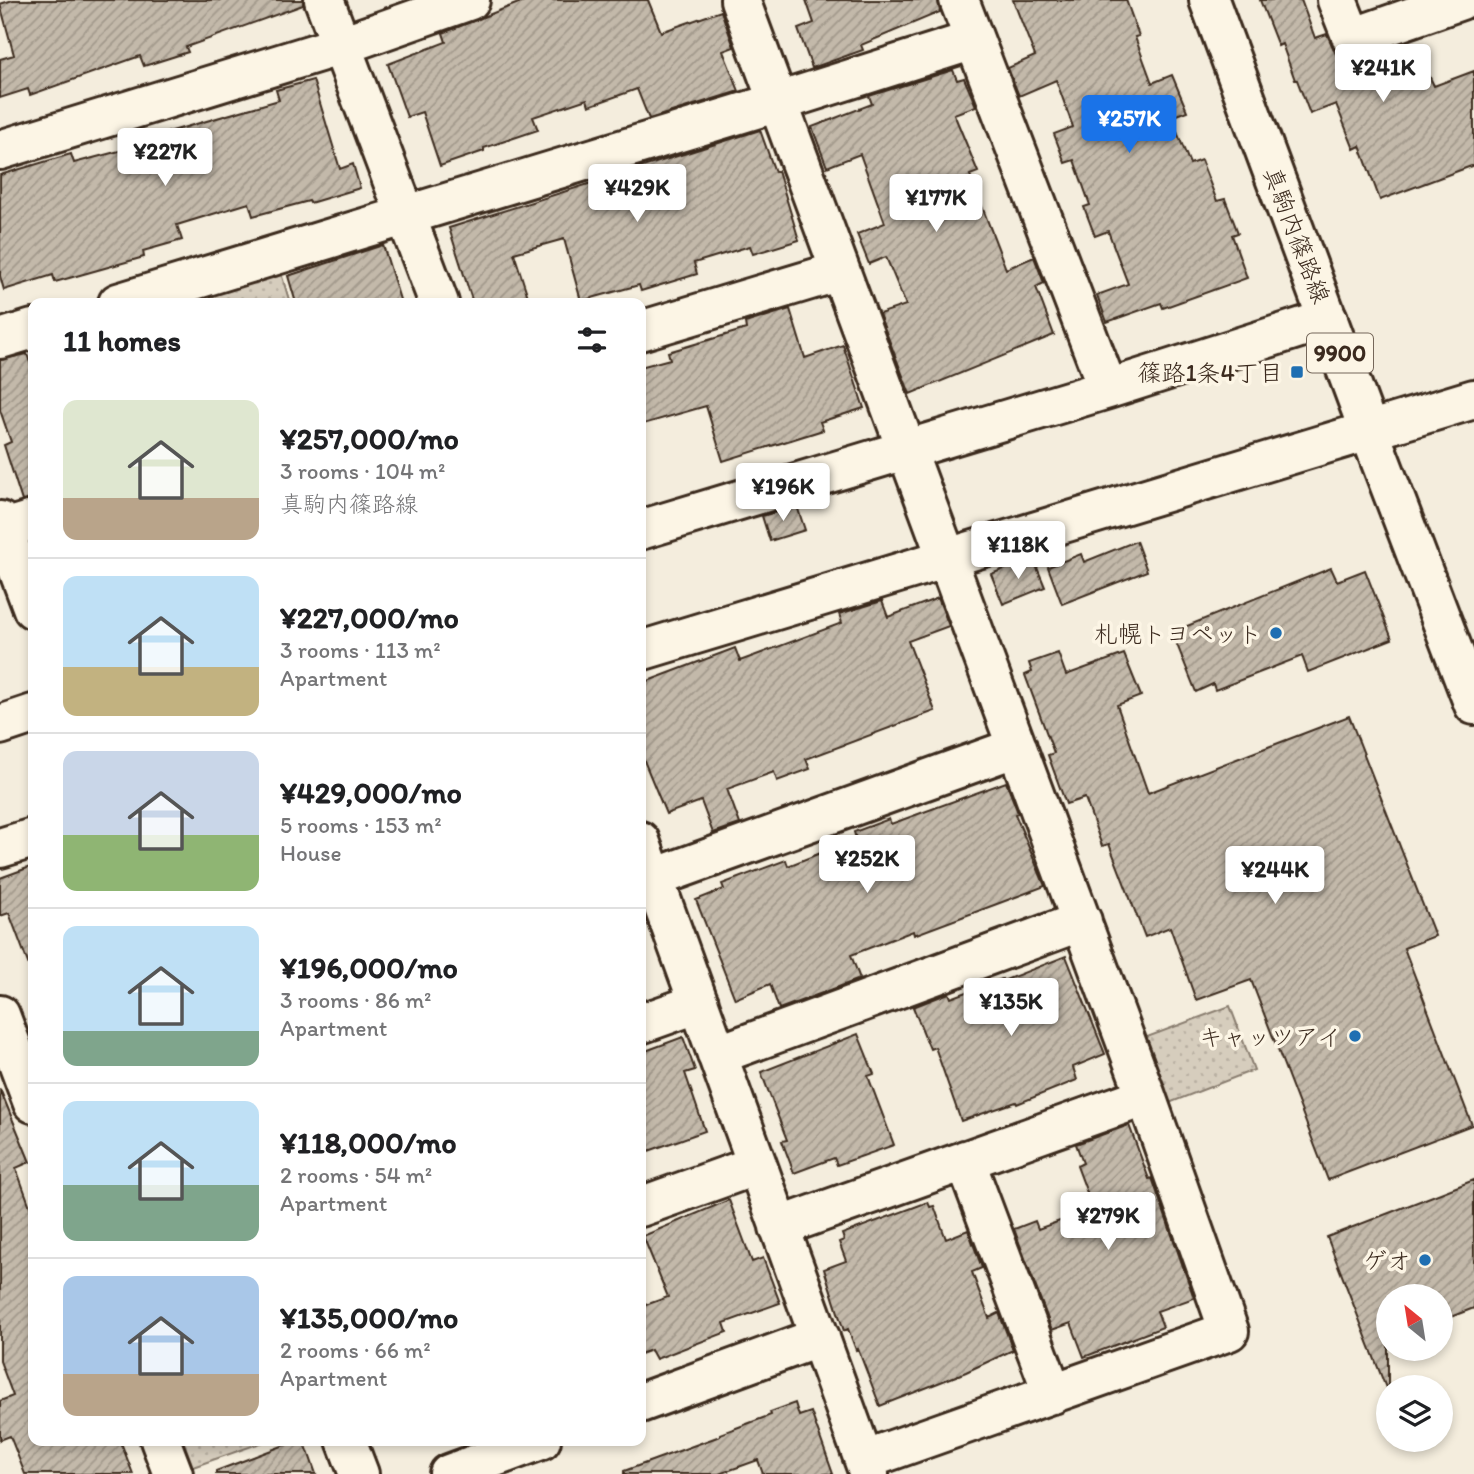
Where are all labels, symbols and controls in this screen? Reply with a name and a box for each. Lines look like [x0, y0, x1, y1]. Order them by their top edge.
pin: ¥241K [1334, 44, 1432, 104]
text: ¥241K [1351, 53, 1415, 81]
pin: ¥257K [1080, 96, 1178, 155]
text: ¥257K [1097, 104, 1161, 132]
pin: ¥227K [116, 128, 214, 188]
text: ¥227K [133, 137, 197, 165]
street label: 真駒内篠路線 [1258, 163, 1336, 307]
pin: ¥429K [588, 164, 686, 224]
text: ¥429K [604, 173, 670, 201]
pin: ¥177K [887, 174, 985, 234]
text: ¥177K [905, 183, 967, 211]
icon: filters [573, 321, 611, 359]
text: 11 homes [63, 322, 181, 359]
road number: 9900 [1307, 334, 1373, 372]
place label: 篠路1条4丁目 [1137, 358, 1283, 387]
marker: 篠路1条4丁目 [1289, 364, 1305, 380]
text: ¥257,000/mo [280, 420, 459, 457]
icon: home [119, 428, 203, 512]
text: 3 rooms · 104 m² [280, 457, 445, 485]
pin: ¥196K [734, 463, 832, 523]
text: ¥196K [752, 472, 814, 500]
text: 真駒内篠路線 [280, 490, 418, 518]
pin: ¥118K [969, 522, 1067, 581]
text: ¥118K [987, 530, 1049, 558]
text: ¥227,000/mo [280, 599, 459, 636]
icon: home [119, 604, 203, 688]
place label: 札幌トヨペット [1094, 619, 1262, 648]
marker: 札幌トヨペット [1268, 625, 1284, 641]
text: 3 rooms · 113 m² [280, 636, 441, 664]
text: Apartment [280, 664, 387, 692]
text: ¥429,000/mo [280, 774, 462, 811]
icon: home [119, 779, 203, 863]
text: 5 rooms · 153 m² [280, 811, 442, 839]
pin: ¥252K [818, 836, 916, 895]
text: House [280, 839, 342, 867]
text: ¥252K [835, 844, 899, 872]
pin: ¥244K [1226, 846, 1324, 906]
text: ¥244K [1241, 855, 1309, 883]
text: ¥196,000/mo [280, 949, 458, 986]
icon: home [119, 954, 203, 1038]
pin: ¥135K [962, 978, 1060, 1038]
text: 3 rooms · 86 m² [280, 986, 432, 1014]
text: ¥135K [980, 987, 1042, 1015]
text: Apartment [280, 1014, 387, 1042]
place label: キャッツアイ [1198, 1022, 1341, 1051]
marker: キャッツアイ [1347, 1028, 1363, 1044]
text: ¥118,000/mo [280, 1124, 457, 1161]
icon: home [119, 1129, 203, 1213]
text: 2 rooms · 54 m² [280, 1161, 432, 1189]
text: Apartment [280, 1189, 387, 1217]
pin: ¥279K [1059, 1192, 1157, 1252]
text: ¥279K [1076, 1201, 1140, 1229]
place label: ゲオ [1363, 1246, 1411, 1275]
marker: ゲオ [1417, 1252, 1433, 1268]
north arrow [1376, 1284, 1452, 1362]
map controls [1376, 1284, 1453, 1452]
text: ¥135,000/mo [280, 1299, 458, 1336]
icon: home [119, 1304, 203, 1388]
text: 2 rooms · 66 m² [280, 1336, 431, 1364]
text: Apartment [280, 1364, 387, 1392]
button: layers [1376, 1375, 1453, 1452]

